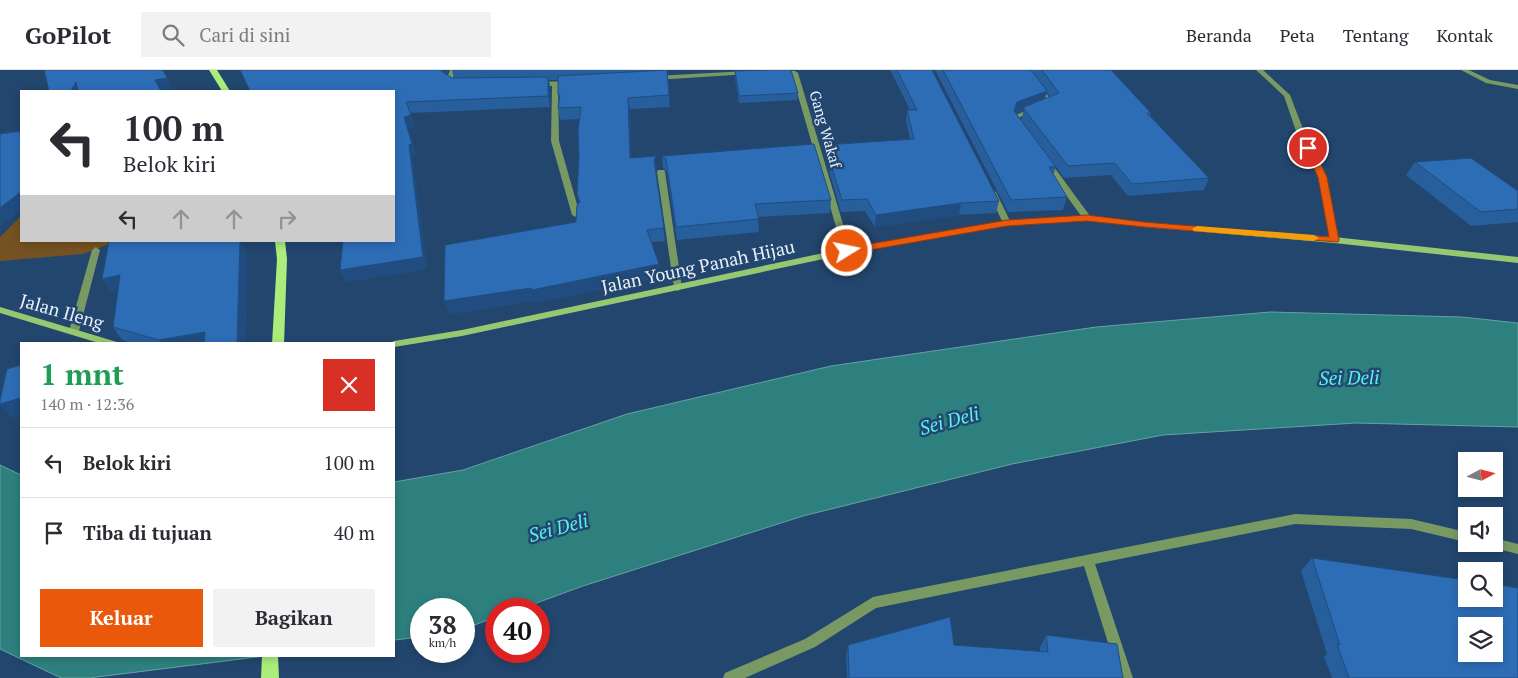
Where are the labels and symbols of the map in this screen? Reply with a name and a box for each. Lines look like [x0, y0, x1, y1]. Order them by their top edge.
street label: Gang Wakaf [805, 88, 847, 171]
pin [1287, 127, 1329, 169]
position arrow [820, 224, 872, 276]
street label: Jalan Young Panah Hijau [599, 234, 797, 298]
street label: Jalan Ileng [17, 288, 107, 335]
water label: Sei Deli [1318, 364, 1380, 390]
water label: Sei Deli [916, 400, 982, 440]
north arrow [1458, 452, 1502, 498]
water label: Sei Deli [525, 507, 591, 547]
speed limit sign: 40 [485, 598, 550, 663]

